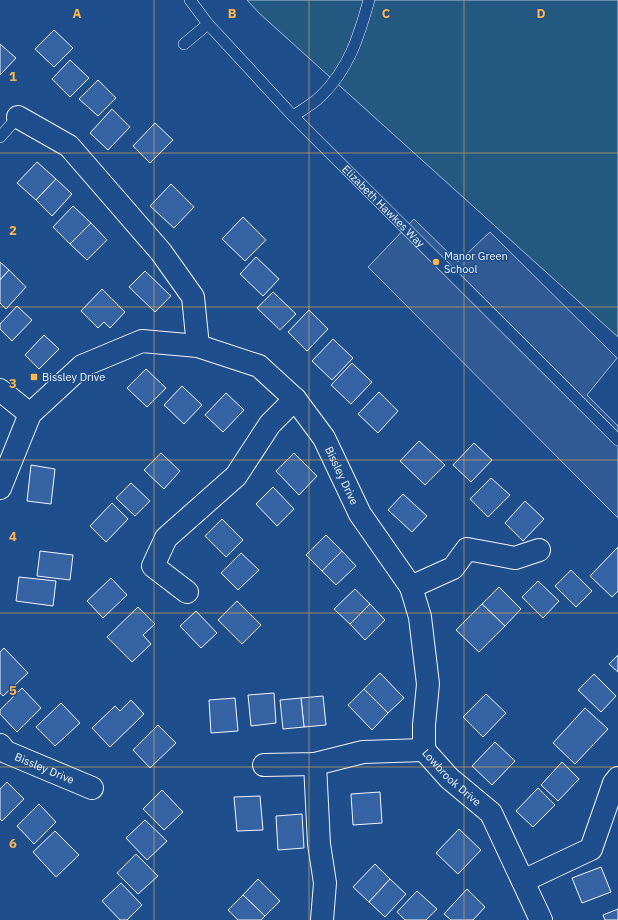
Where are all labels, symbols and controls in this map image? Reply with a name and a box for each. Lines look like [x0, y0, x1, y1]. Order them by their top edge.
text: A [73, 5, 82, 22]
text: B [228, 5, 237, 22]
text: C [382, 5, 391, 22]
text: D [536, 5, 546, 22]
text: 1 [9, 68, 17, 85]
street label: Elizabeth Hawkes Way [339, 162, 428, 251]
text: 2 [9, 222, 17, 239]
place label: Manor Green School [444, 249, 508, 276]
marker: Manor Green School [431, 257, 441, 267]
place label: Bissley Drive [42, 370, 105, 384]
marker: Bissley Drive [29, 372, 39, 382]
text: 3 [9, 375, 17, 392]
street label: Bissley Drive [322, 444, 362, 507]
text: 4 [9, 528, 17, 545]
text: 5 [9, 682, 17, 699]
street label: Lowbrook Drive [419, 746, 484, 809]
street label: Bissley Drive [13, 749, 76, 787]
text: 6 [9, 835, 17, 852]

